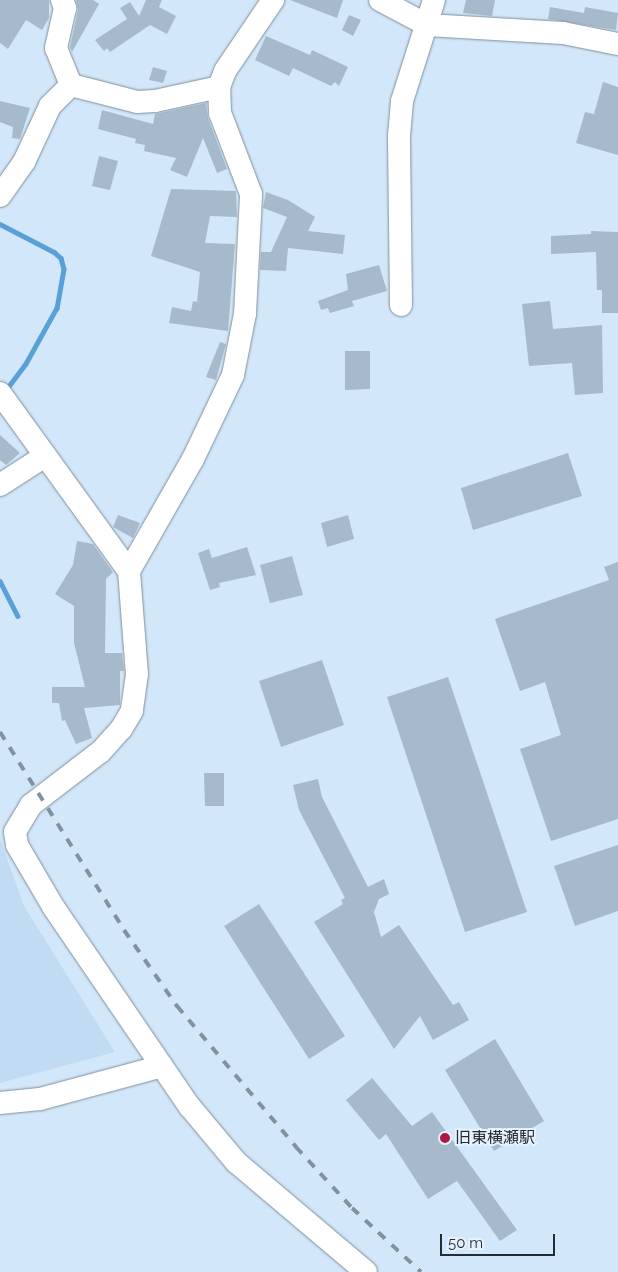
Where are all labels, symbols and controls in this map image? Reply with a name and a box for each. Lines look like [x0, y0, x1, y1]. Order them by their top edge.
place label: 旧東横瀬駅 [455, 1128, 535, 1148]
marker: 旧東横瀬駅 [439, 1132, 451, 1144]
scale bar [443, 1224, 558, 1256]
text: 50 m [448, 1234, 483, 1252]

